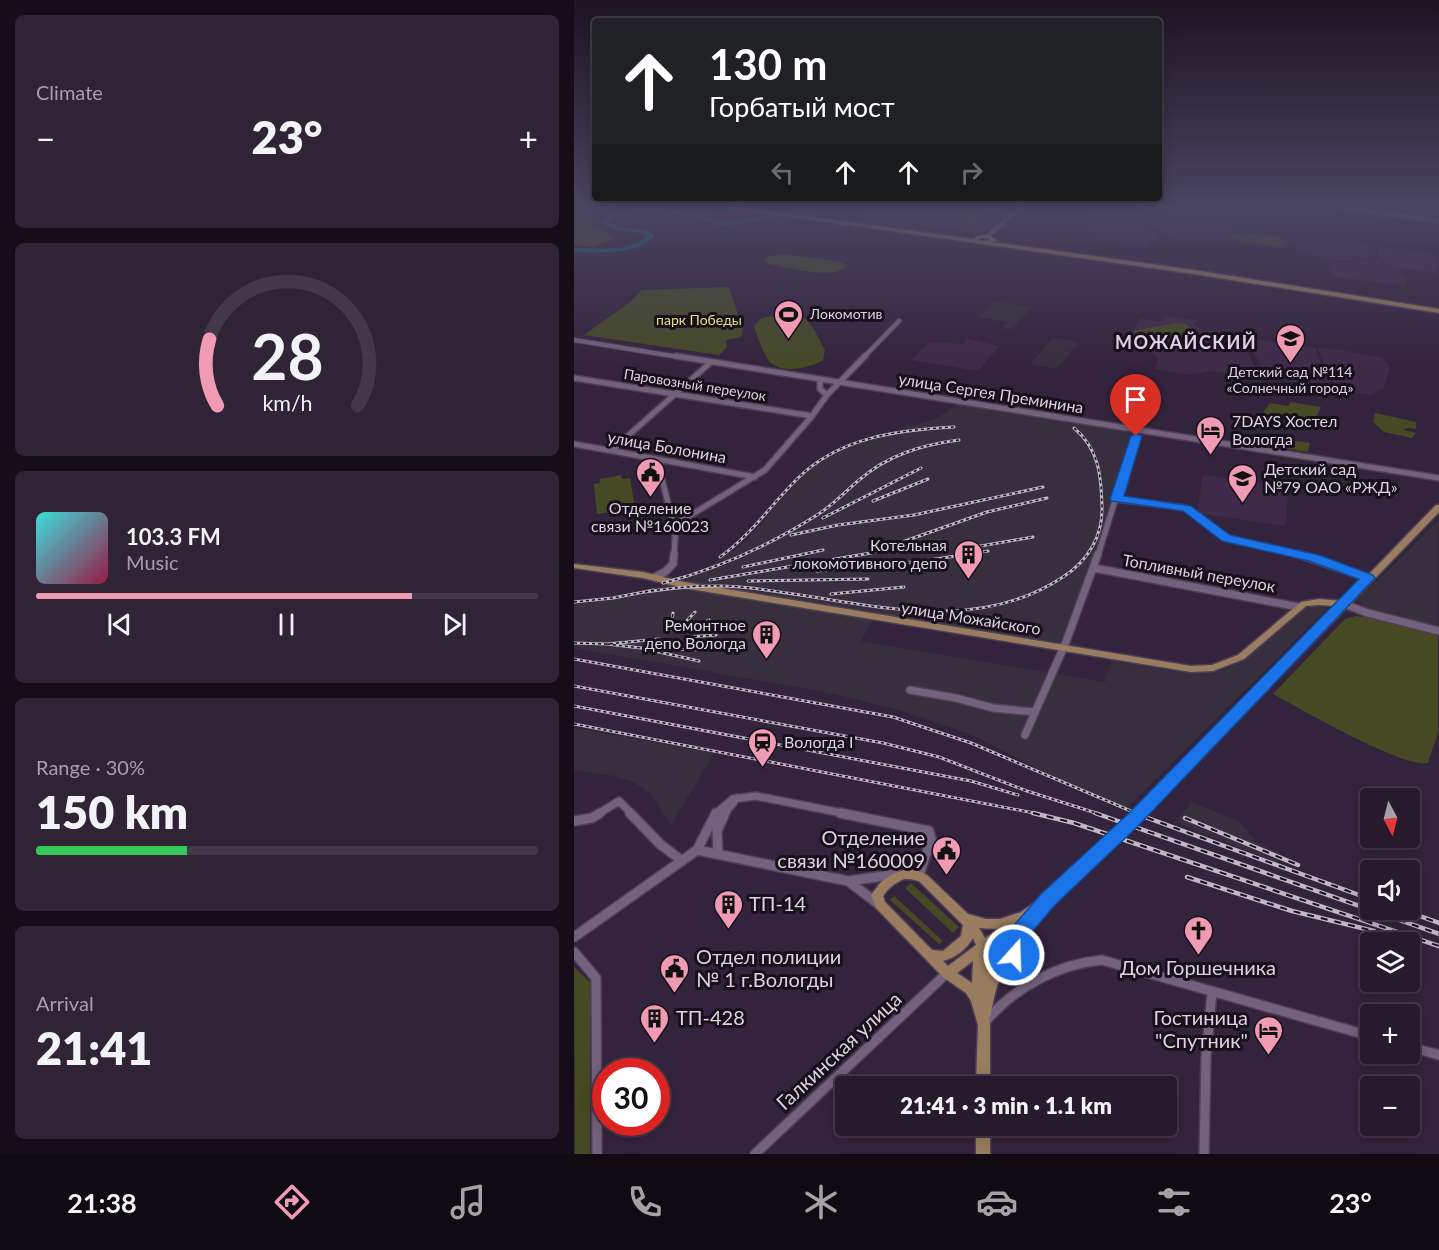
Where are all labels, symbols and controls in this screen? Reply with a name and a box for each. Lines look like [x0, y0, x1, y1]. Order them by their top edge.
text: 130 m [709, 39, 827, 89]
icon: ahead [610, 42, 688, 120]
text: Climate [36, 80, 103, 104]
text: Горбатый мост [709, 90, 895, 123]
text: 23° [252, 110, 322, 164]
text: − [36, 118, 55, 158]
text: + [519, 118, 538, 158]
icon: left [766, 156, 799, 189]
icon: ahead [829, 156, 862, 189]
icon: ahead [892, 156, 925, 189]
icon: right [955, 156, 988, 189]
sports icon: Локомотив [773, 298, 805, 340]
place label: Локомотив [809, 305, 882, 322]
park label: парк Победы [656, 311, 742, 328]
text: 28 [251, 318, 323, 393]
school or university icon: Детский сад №114 «Солнечный город» [1274, 322, 1306, 364]
district label: МОЖАЙСКИЙ [1115, 331, 1257, 353]
place label: Детский сад №114 «Солнечный город» [1227, 363, 1353, 396]
street label: Паровозный переулок [623, 365, 768, 404]
street label: улица Сергея Преминина [897, 368, 1085, 417]
pin [1110, 374, 1161, 436]
icon: arrive [1119, 383, 1152, 416]
text: km/h [262, 391, 312, 417]
place label: 7DAYS Хостел Вологда [1232, 411, 1337, 448]
hotel icon: 7DAYS Хостел Вологда [1195, 414, 1227, 456]
street label: улица Болонина [606, 427, 728, 466]
public building icon: Отделение связи №160023 [634, 456, 666, 498]
place label: Детский сад №79 ОАО «РЖД» [1264, 459, 1398, 496]
school or university icon: Детский сад №79 ОАО «РЖД» [1227, 462, 1259, 504]
place label: Отделение связи №160023 [591, 498, 709, 535]
text: 103.3 FM [126, 523, 221, 550]
place label: Котельная локомотивного депо [793, 535, 947, 572]
building icon: Котельная локомотивного депо [952, 538, 984, 580]
text: Music [126, 550, 179, 574]
street label: Топливный переулок [1121, 550, 1278, 595]
street label: улица Можайского [900, 597, 1042, 638]
icon: previous [103, 608, 136, 641]
icon: pause [270, 608, 303, 641]
icon: next [438, 608, 471, 641]
place label: Ремонтное депо Вологда [645, 615, 746, 652]
building icon: Ремонтное депо Вологда [751, 618, 783, 660]
station icon: Вологда I [747, 726, 779, 768]
place label: Вологда I [784, 732, 854, 751]
text: Range · 30% [36, 755, 145, 779]
text: 150 km [36, 785, 188, 839]
north arrow [1360, 788, 1420, 848]
map controls [1360, 788, 1420, 1136]
place label: Отделение связи №160009 [777, 825, 925, 872]
public building icon: Отделение связи №160009 [930, 834, 962, 876]
button: sound [1360, 860, 1420, 920]
building icon: ТП-14 [712, 888, 744, 930]
place label: ТП-14 [749, 891, 807, 915]
church icon: Дом Горшечника [1182, 914, 1214, 956]
position arrow [982, 923, 1046, 987]
button: layers [1360, 932, 1420, 992]
place label: Отдел полиции № 1 г.Вологды [696, 944, 841, 991]
public building icon: Отдел полиции № 1 г.Вологды [659, 952, 691, 994]
place label: Дом Горшечника [1120, 955, 1276, 979]
street label: Галкинская улица [771, 986, 906, 1114]
text: Arrival [36, 991, 94, 1015]
building icon: ТП-428 [639, 1002, 671, 1044]
button: + [1360, 1004, 1420, 1064]
place label: ТП-428 [676, 1005, 745, 1029]
place label: Гостиница "Спутник" [1153, 1005, 1248, 1052]
hotel icon: Гостиница "Спутник" [1253, 1014, 1285, 1056]
text: 21:41 [36, 1021, 152, 1075]
speed limit sign: 30 [592, 1058, 670, 1136]
button: − [1360, 1076, 1420, 1136]
text: 21:41 · 3 min · 1.1 km [900, 1092, 1112, 1119]
icon: directions [271, 1181, 313, 1223]
icon: music [447, 1181, 489, 1223]
icon: phone [624, 1181, 666, 1223]
icon: climate [800, 1181, 842, 1223]
icon: car [976, 1181, 1018, 1223]
icon: filters [1153, 1181, 1195, 1223]
text: 21:38 [67, 1186, 137, 1219]
text: 23° [1329, 1186, 1372, 1219]

